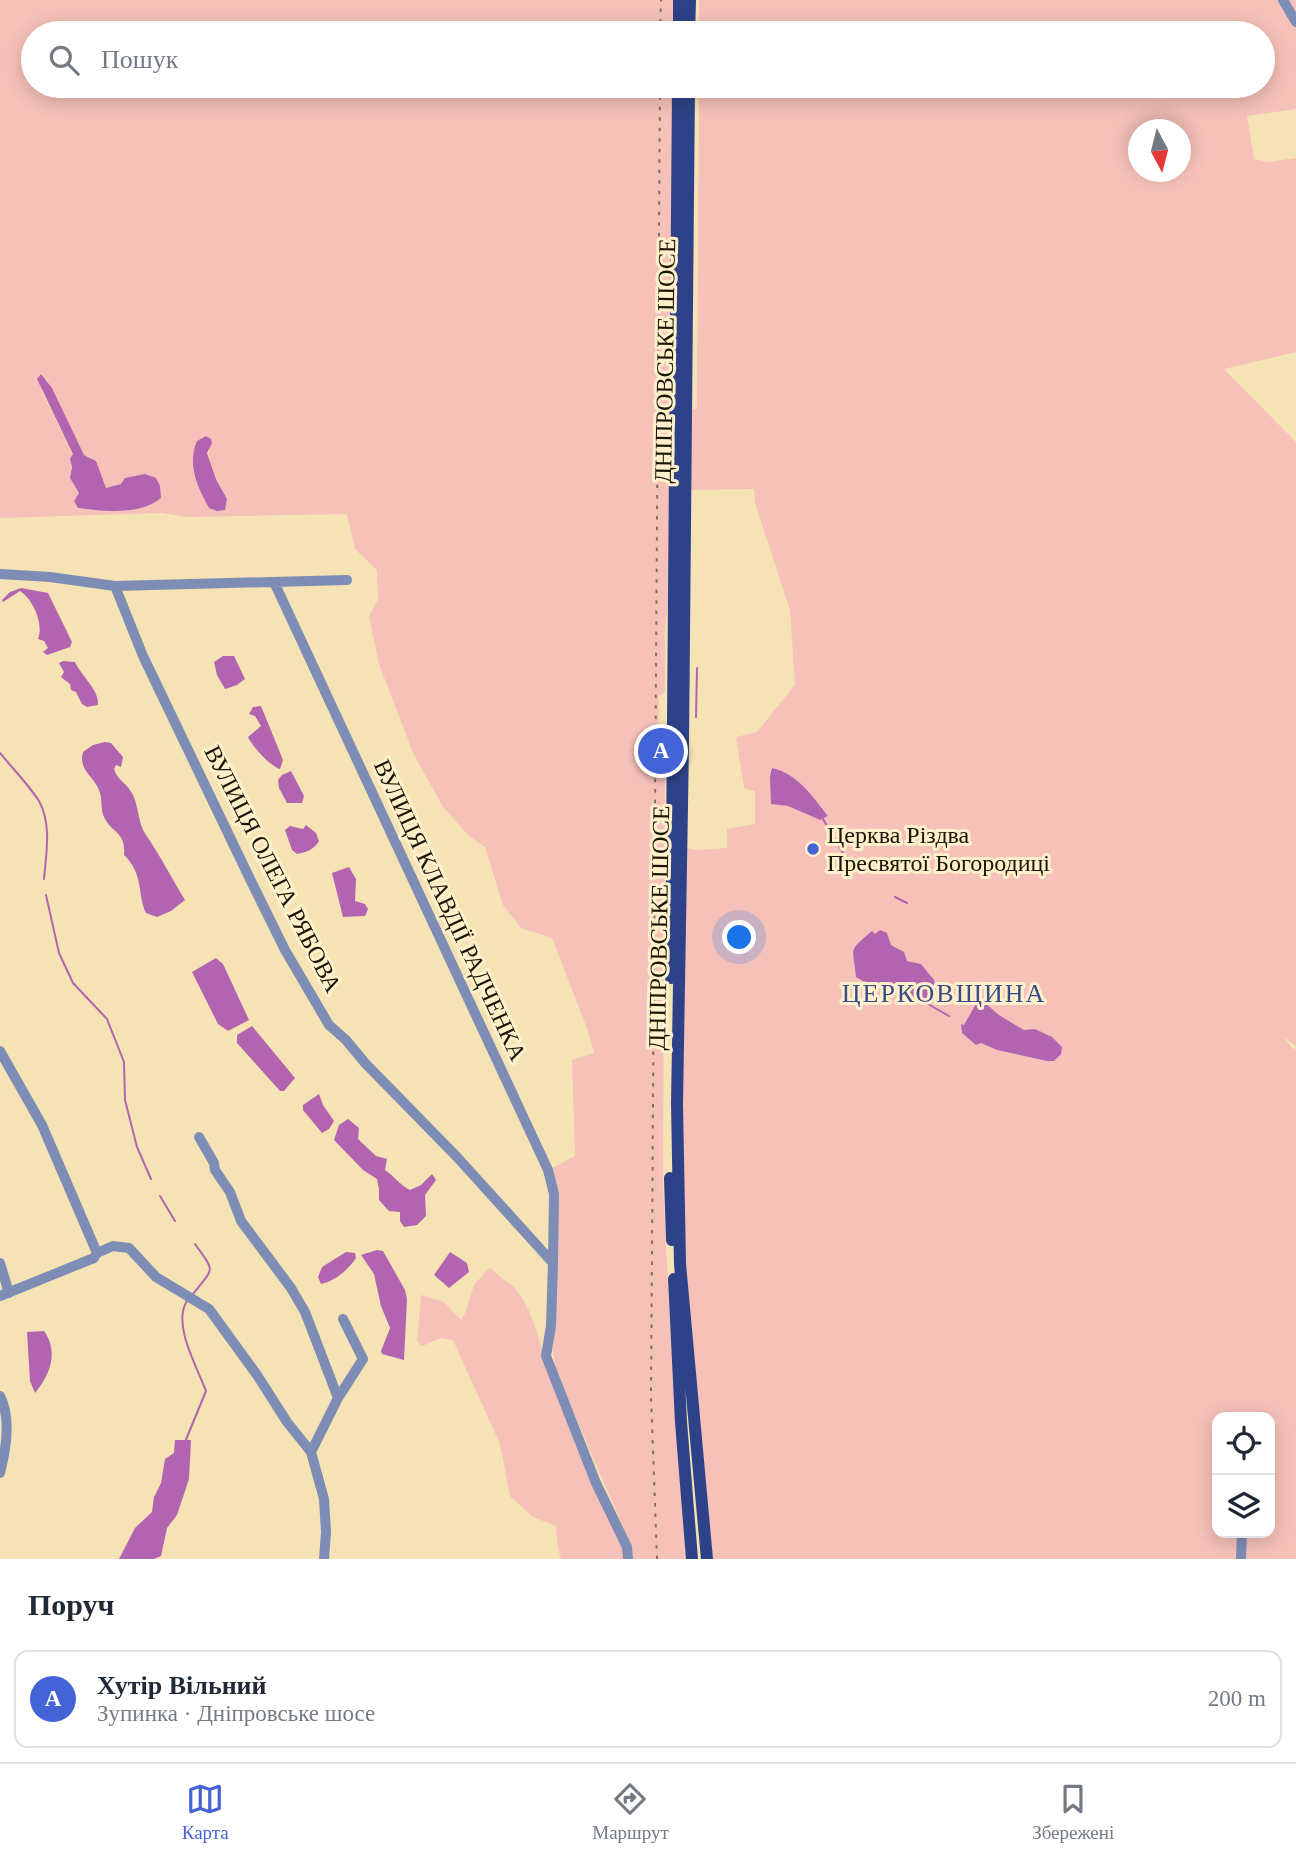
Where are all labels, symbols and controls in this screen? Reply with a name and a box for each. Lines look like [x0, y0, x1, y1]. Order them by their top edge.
search box [21, 21, 1275, 98]
icon: search [45, 41, 83, 79]
text: Пошук [101, 45, 178, 74]
north arrow [1128, 119, 1191, 182]
street label: ДНІПРОВСЬКЕ ШОСЕ [650, 238, 680, 484]
pin: A [638, 725, 684, 777]
street label: ВУЛИЦЯ ОЛЕГА РЯБОВА [199, 741, 347, 997]
street label: ВУЛИЦЯ КЛАВДІЇ РАДЧЕНКА [369, 755, 532, 1065]
street label: ДНІПРОВСЬКЕ ШОСЕ [644, 805, 674, 1051]
place label: Церква Різдва Пресвятої Богородиці [827, 822, 1050, 876]
marker: Церква Різдва Пресвятої Богородиці [805, 841, 821, 857]
your location [722, 920, 756, 954]
district label: ЦЕРКОВЩИНА [842, 979, 1046, 1008]
map controls [1212, 1412, 1275, 1538]
button: locate [1212, 1412, 1275, 1475]
button: layers [1212, 1475, 1275, 1538]
text: Поруч [28, 1588, 115, 1621]
text: Хутір Вільний [97, 1671, 267, 1700]
text: A [45, 1686, 61, 1711]
text: 200 m [1208, 1686, 1266, 1711]
text: Зупинка · Дніпровське шосе [97, 1701, 375, 1726]
tab: Карта [182, 1780, 229, 1844]
tab: Маршрут [592, 1780, 669, 1844]
tab: Збережені [1032, 1780, 1114, 1844]

